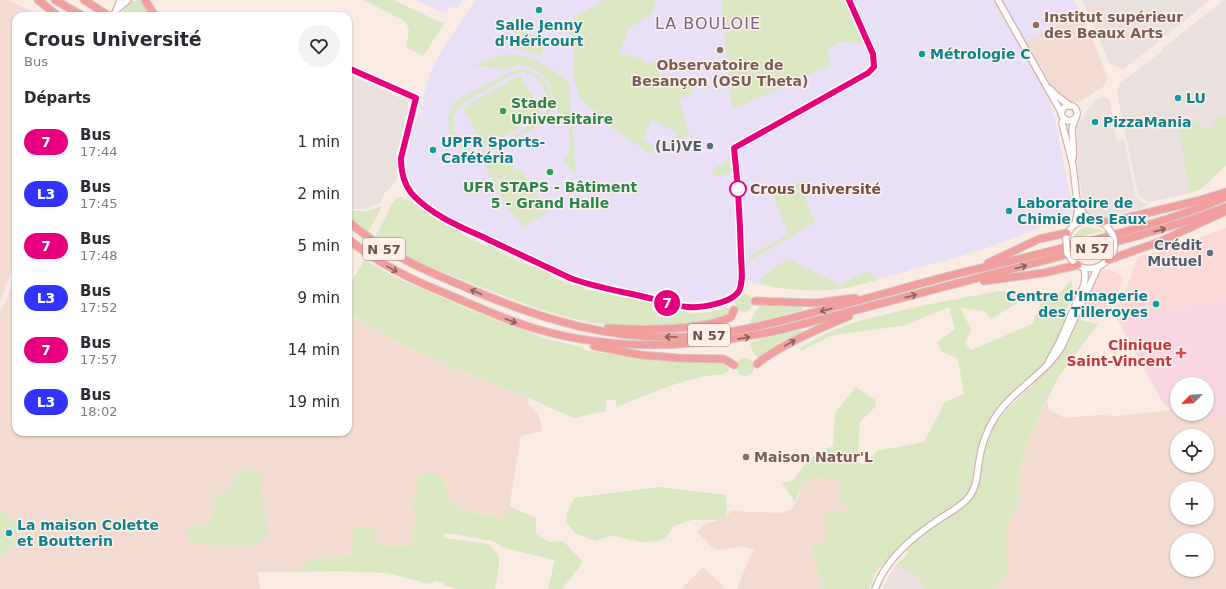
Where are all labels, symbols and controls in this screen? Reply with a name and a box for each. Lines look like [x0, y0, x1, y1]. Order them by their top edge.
marker: Salle Jenny d'Héricourt [534, 5, 544, 15]
place label: Institut supérieur des Beaux Arts [1044, 9, 1183, 41]
district label: LA BOULOIE [655, 14, 761, 33]
place label: Salle Jenny d'Héricourt [495, 17, 584, 49]
marker: Institut supérieur des Beaux Arts [1031, 20, 1041, 30]
button: heart [298, 25, 340, 67]
text: Crous Université [24, 28, 202, 50]
marker: Observatoire de Besançon (OSU Theta) [715, 45, 725, 55]
place label: Métrologie C [930, 46, 1031, 62]
marker: Métrologie C [917, 49, 927, 59]
text: Bus [24, 54, 48, 69]
place label: Observatoire de Besançon (OSU Theta) [632, 57, 808, 89]
text: Départs [24, 89, 91, 107]
place label: LU [1186, 90, 1206, 106]
marker: LU [1173, 93, 1183, 103]
place label: Stade Universitaire [511, 95, 613, 127]
marker: Stade Universitaire [498, 106, 508, 116]
place label: PizzaMania [1103, 114, 1191, 130]
marker: PizzaMania [1090, 117, 1100, 127]
text: Bus [80, 126, 111, 144]
text: 1 min [297, 133, 340, 151]
text: 7 [41, 134, 51, 150]
place label: UPFR Sports- Cafétéria [441, 134, 545, 166]
place label: (Li)VE [655, 138, 702, 154]
marker: (Li)VE [705, 141, 715, 151]
text: 17:44 [80, 144, 117, 159]
marker: UPFR Sports- Cafétéria [428, 145, 438, 155]
marker: UFR STAPS - Bâtiment 5 - Grand Halle [545, 167, 555, 177]
text: Bus [80, 178, 111, 196]
place label: UFR STAPS - Bâtiment 5 - Grand Halle [463, 179, 637, 211]
marker: Crous Université [729, 180, 747, 198]
place label: Crous Université [750, 181, 881, 197]
text: 2 min [297, 185, 340, 203]
text: L3 [37, 186, 55, 202]
place label: Laboratoire de Chimie des Eaux [1017, 195, 1147, 227]
text: 17:45 [80, 196, 117, 211]
marker: Laboratoire de Chimie des Eaux [1004, 206, 1014, 216]
one-way arrow [1153, 226, 1166, 233]
text: Bus [80, 230, 111, 248]
text: 5 min [297, 237, 340, 255]
road number: N 57 [1071, 237, 1113, 259]
place label: Crédit Mutuel [1147, 237, 1202, 269]
text: 7 [41, 238, 51, 254]
road number: N 57 [363, 238, 405, 260]
text: 17:48 [80, 248, 117, 263]
marker: Crédit Mutuel [1205, 248, 1215, 258]
one-way arrow [1014, 263, 1027, 270]
one-way arrow [386, 266, 398, 274]
text: Bus [80, 282, 111, 300]
one-way arrow [471, 287, 483, 295]
place label: Centre d'Imagerie des Tilleroyes [1006, 288, 1148, 320]
text: 9 min [297, 289, 340, 307]
text: L3 [37, 290, 55, 306]
line badge: 7 [654, 290, 680, 316]
one-way arrow [904, 292, 917, 299]
text: 7 [662, 295, 672, 311]
marker: Centre d'Imagerie des Tilleroyes [1151, 299, 1161, 309]
text: 17:52 [80, 300, 117, 315]
one-way arrow [819, 306, 832, 314]
one-way arrow [504, 317, 516, 325]
road number: N 57 [688, 324, 730, 346]
one-way arrow [665, 333, 678, 341]
text: Bus [80, 334, 111, 352]
one-way arrow [737, 334, 750, 342]
place label: Clinique Saint-Vincent [1066, 337, 1172, 369]
one-way arrow [784, 339, 796, 347]
text: 14 min [288, 341, 340, 359]
text: 7 [41, 342, 51, 358]
marker: Clinique Saint-Vincent [1175, 347, 1187, 359]
text: 17:57 [80, 352, 117, 367]
north arrow [1170, 377, 1214, 421]
map controls [1170, 377, 1214, 577]
text: Bus [80, 386, 111, 404]
text: 19 min [288, 393, 340, 411]
text: L3 [37, 394, 55, 410]
text: 18:02 [80, 404, 117, 419]
button: locate [1170, 429, 1214, 473]
place label: Maison Natur'L [754, 449, 873, 465]
marker: Maison Natur'L [741, 452, 751, 462]
button: + [1170, 481, 1214, 525]
place label: La maison Colette et Boutterin [17, 517, 159, 549]
marker: La maison Colette et Boutterin [4, 528, 14, 538]
button: − [1170, 533, 1214, 577]

